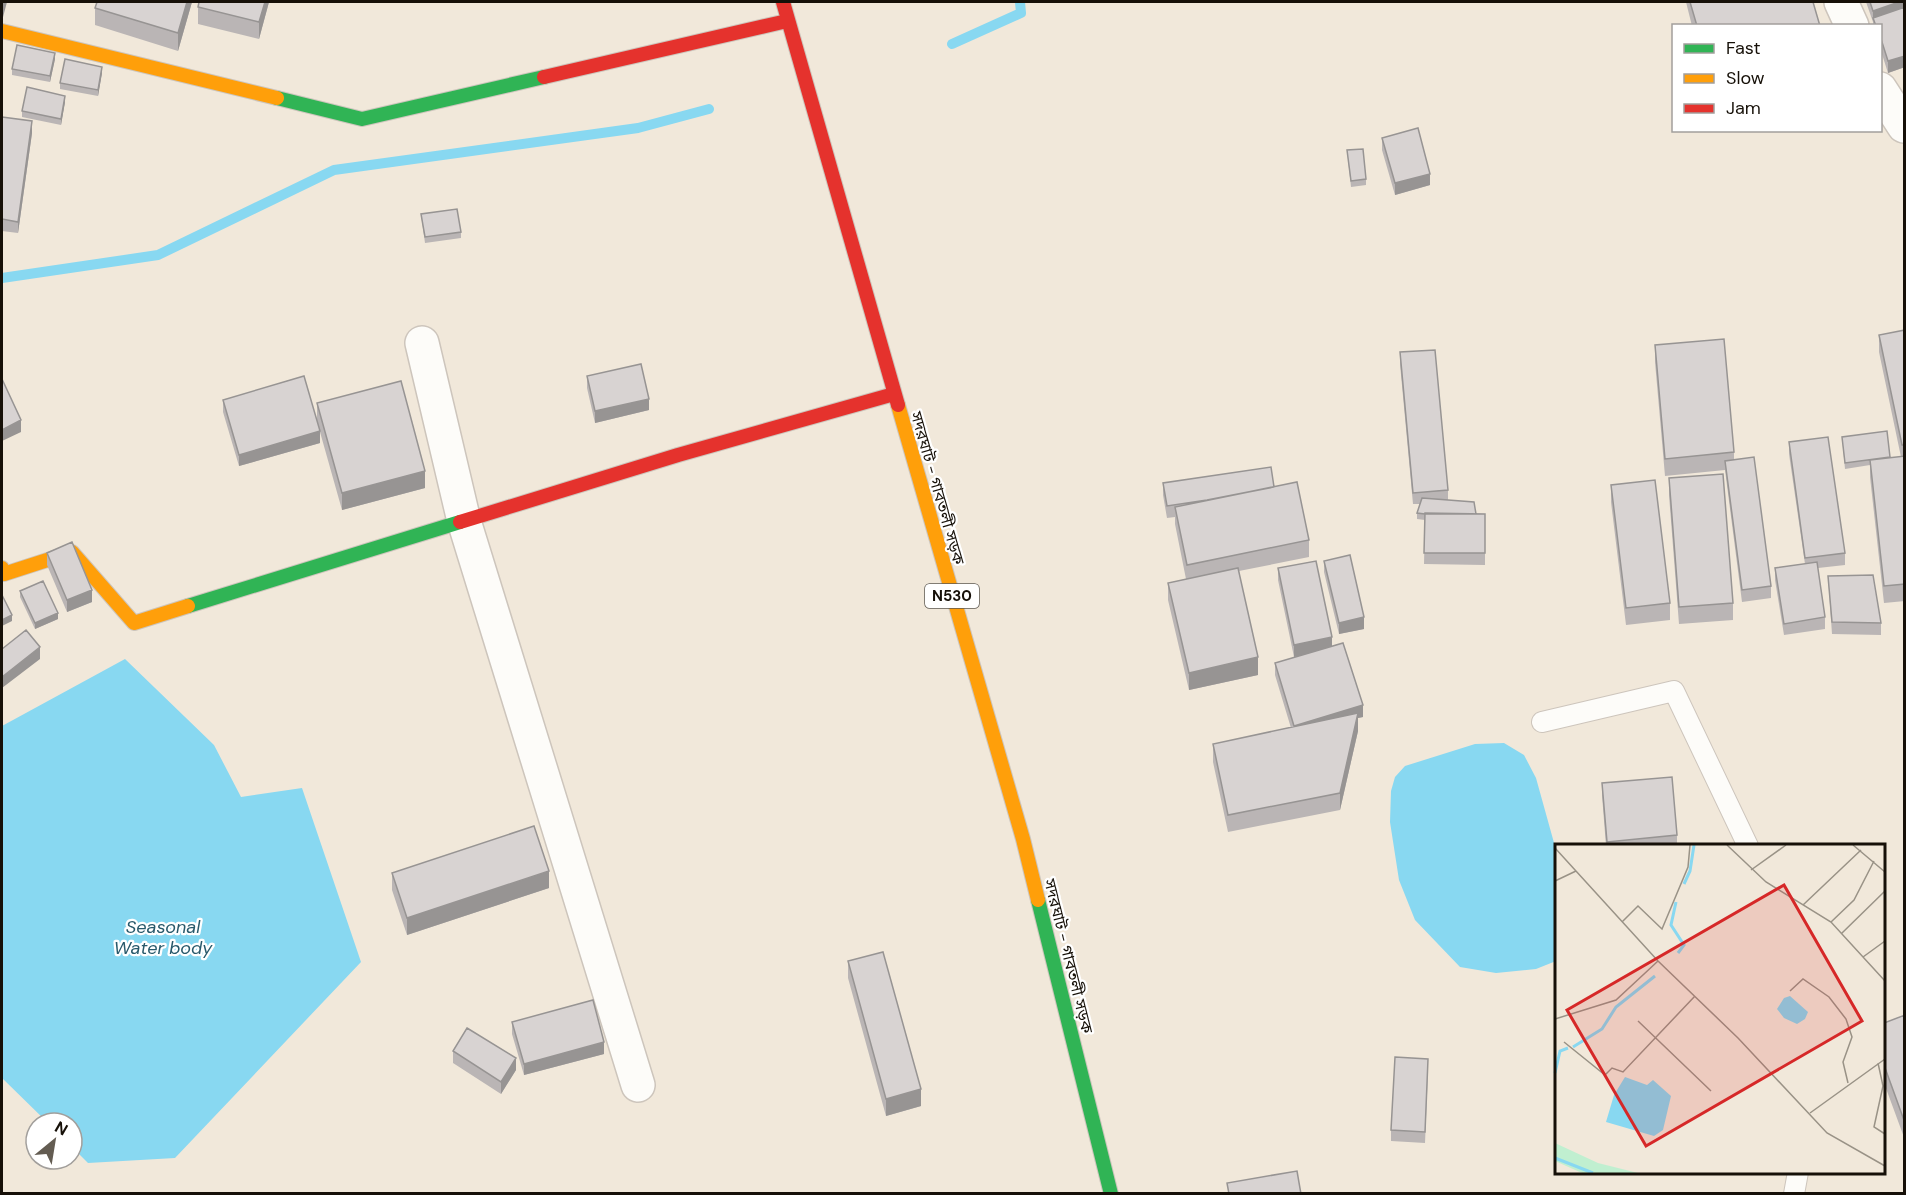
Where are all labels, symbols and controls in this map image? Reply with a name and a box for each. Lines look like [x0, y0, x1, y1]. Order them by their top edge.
legend [1672, 24, 1882, 132]
text: Fast [1726, 36, 1761, 60]
text: Slow [1726, 66, 1765, 90]
text: Jam [1726, 96, 1761, 120]
street label: সদরঘাট - গাবতলী সড়ক [905, 408, 970, 568]
road number: N530 [925, 584, 979, 608]
inset map [1555, 844, 1885, 1174]
street label: সদরঘাট - গাবতলী সড়ক [1039, 876, 1098, 1037]
water label: Seasonal Water body [114, 915, 213, 960]
north arrow [24, 1111, 84, 1171]
text: N [51, 1116, 72, 1140]

